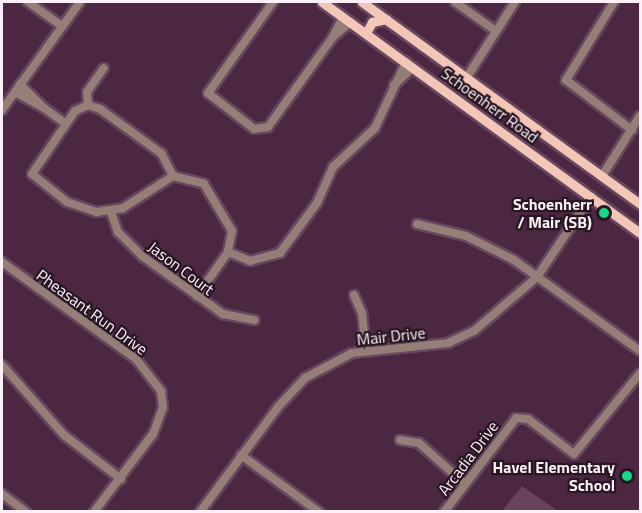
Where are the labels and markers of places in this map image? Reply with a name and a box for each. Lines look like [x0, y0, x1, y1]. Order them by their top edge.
place label: Schoenherr / Mair (SB) [513, 194, 592, 232]
marker: Schoenherr / Mair (SB) [597, 206, 611, 220]
place label: Havel Elementary School [493, 457, 615, 495]
marker: Havel Elementary School [620, 469, 634, 483]

